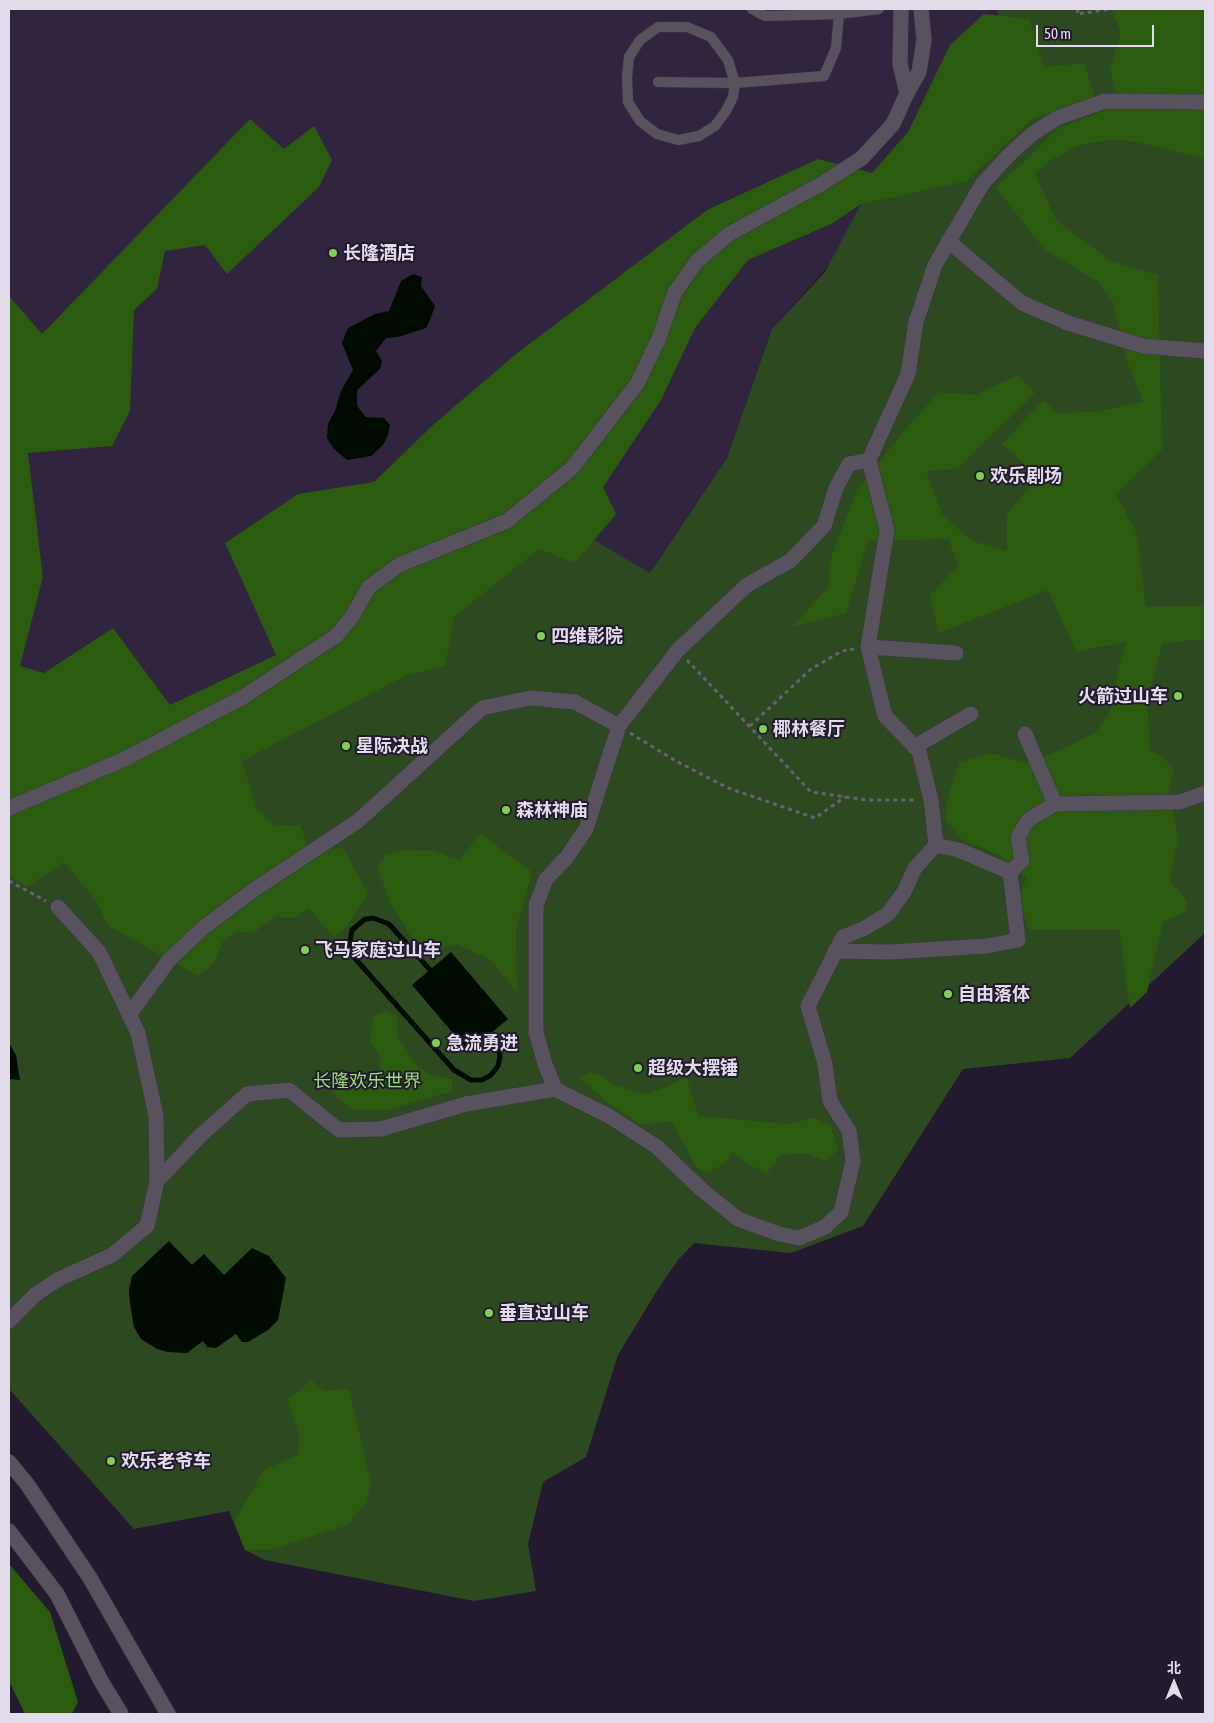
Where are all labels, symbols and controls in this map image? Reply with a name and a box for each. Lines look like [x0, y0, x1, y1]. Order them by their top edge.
scale bar [1039, 15, 1156, 47]
text: 50 m [1044, 25, 1071, 42]
place label: 长隆酒店 [343, 242, 415, 264]
marker: 长隆酒店 [327, 247, 339, 259]
place label: 欢乐剧场 [990, 465, 1062, 487]
marker: 欢乐剧场 [974, 470, 986, 482]
place label: 四维影院 [551, 625, 623, 647]
marker: 四维影院 [535, 630, 547, 642]
place label: 火箭过山车 [1078, 685, 1168, 707]
marker: 火箭过山车 [1172, 690, 1184, 702]
place label: 椰林餐厅 [773, 718, 845, 740]
marker: 椰林餐厅 [757, 723, 769, 735]
place label: 星际决战 [356, 735, 428, 757]
marker: 星际决战 [340, 740, 352, 752]
place label: 森林神庙 [516, 799, 588, 821]
marker: 森林神庙 [500, 804, 512, 816]
place label: 飞马家庭过山车 [315, 939, 441, 961]
marker: 飞马家庭过山车 [299, 944, 311, 956]
place label: 自由落体 [958, 983, 1030, 1005]
marker: 自由落体 [942, 988, 954, 1000]
place label: 急流勇进 [446, 1032, 518, 1054]
marker: 急流勇进 [430, 1037, 442, 1049]
place label: 超级大摆锤 [648, 1057, 738, 1079]
marker: 超级大摆锤 [632, 1062, 644, 1074]
park label: 长隆欢乐世界 [313, 1070, 421, 1092]
place label: 垂直过山车 [499, 1302, 589, 1324]
marker: 垂直过山车 [483, 1307, 495, 1319]
place label: 欢乐老爷车 [121, 1450, 211, 1472]
marker: 欢乐老爷车 [105, 1455, 117, 1467]
north arrow [1149, 1658, 1199, 1708]
text: 北 [1167, 1660, 1181, 1676]

